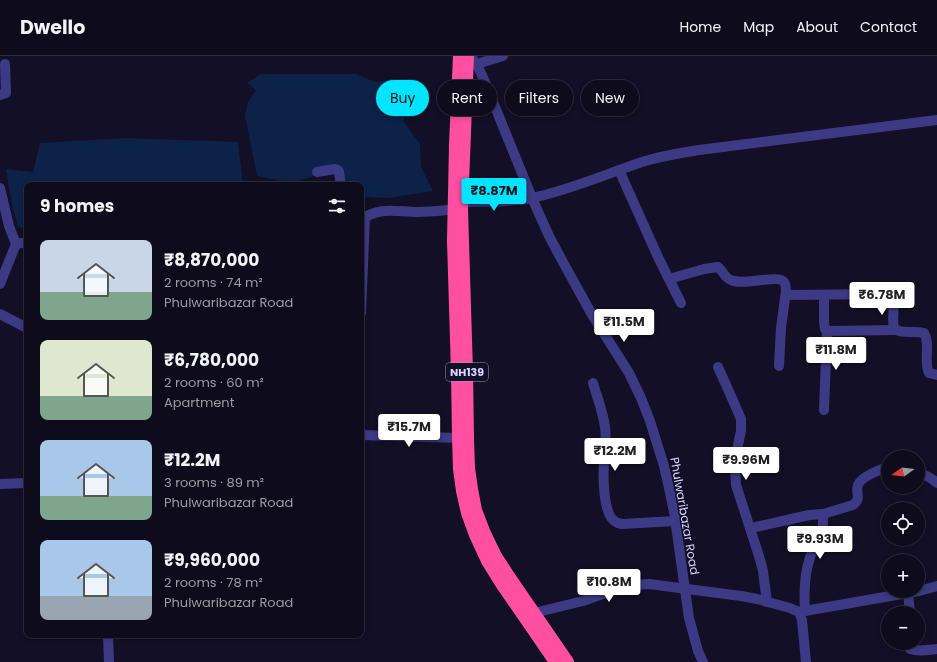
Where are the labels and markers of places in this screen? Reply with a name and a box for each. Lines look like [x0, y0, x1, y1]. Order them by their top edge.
pin: ₹8.87M [461, 178, 527, 212]
pin: ₹6.78M [849, 282, 915, 316]
pin: ₹11.5M [591, 309, 657, 343]
pin: ₹11.8M [803, 337, 869, 371]
pin: ₹15.7M [376, 414, 442, 448]
pin: ₹12.2M [582, 438, 648, 472]
pin: ₹9.96M [713, 447, 779, 481]
pin: ₹9.93M [787, 526, 853, 560]
pin: ₹10.8M [576, 569, 642, 603]

